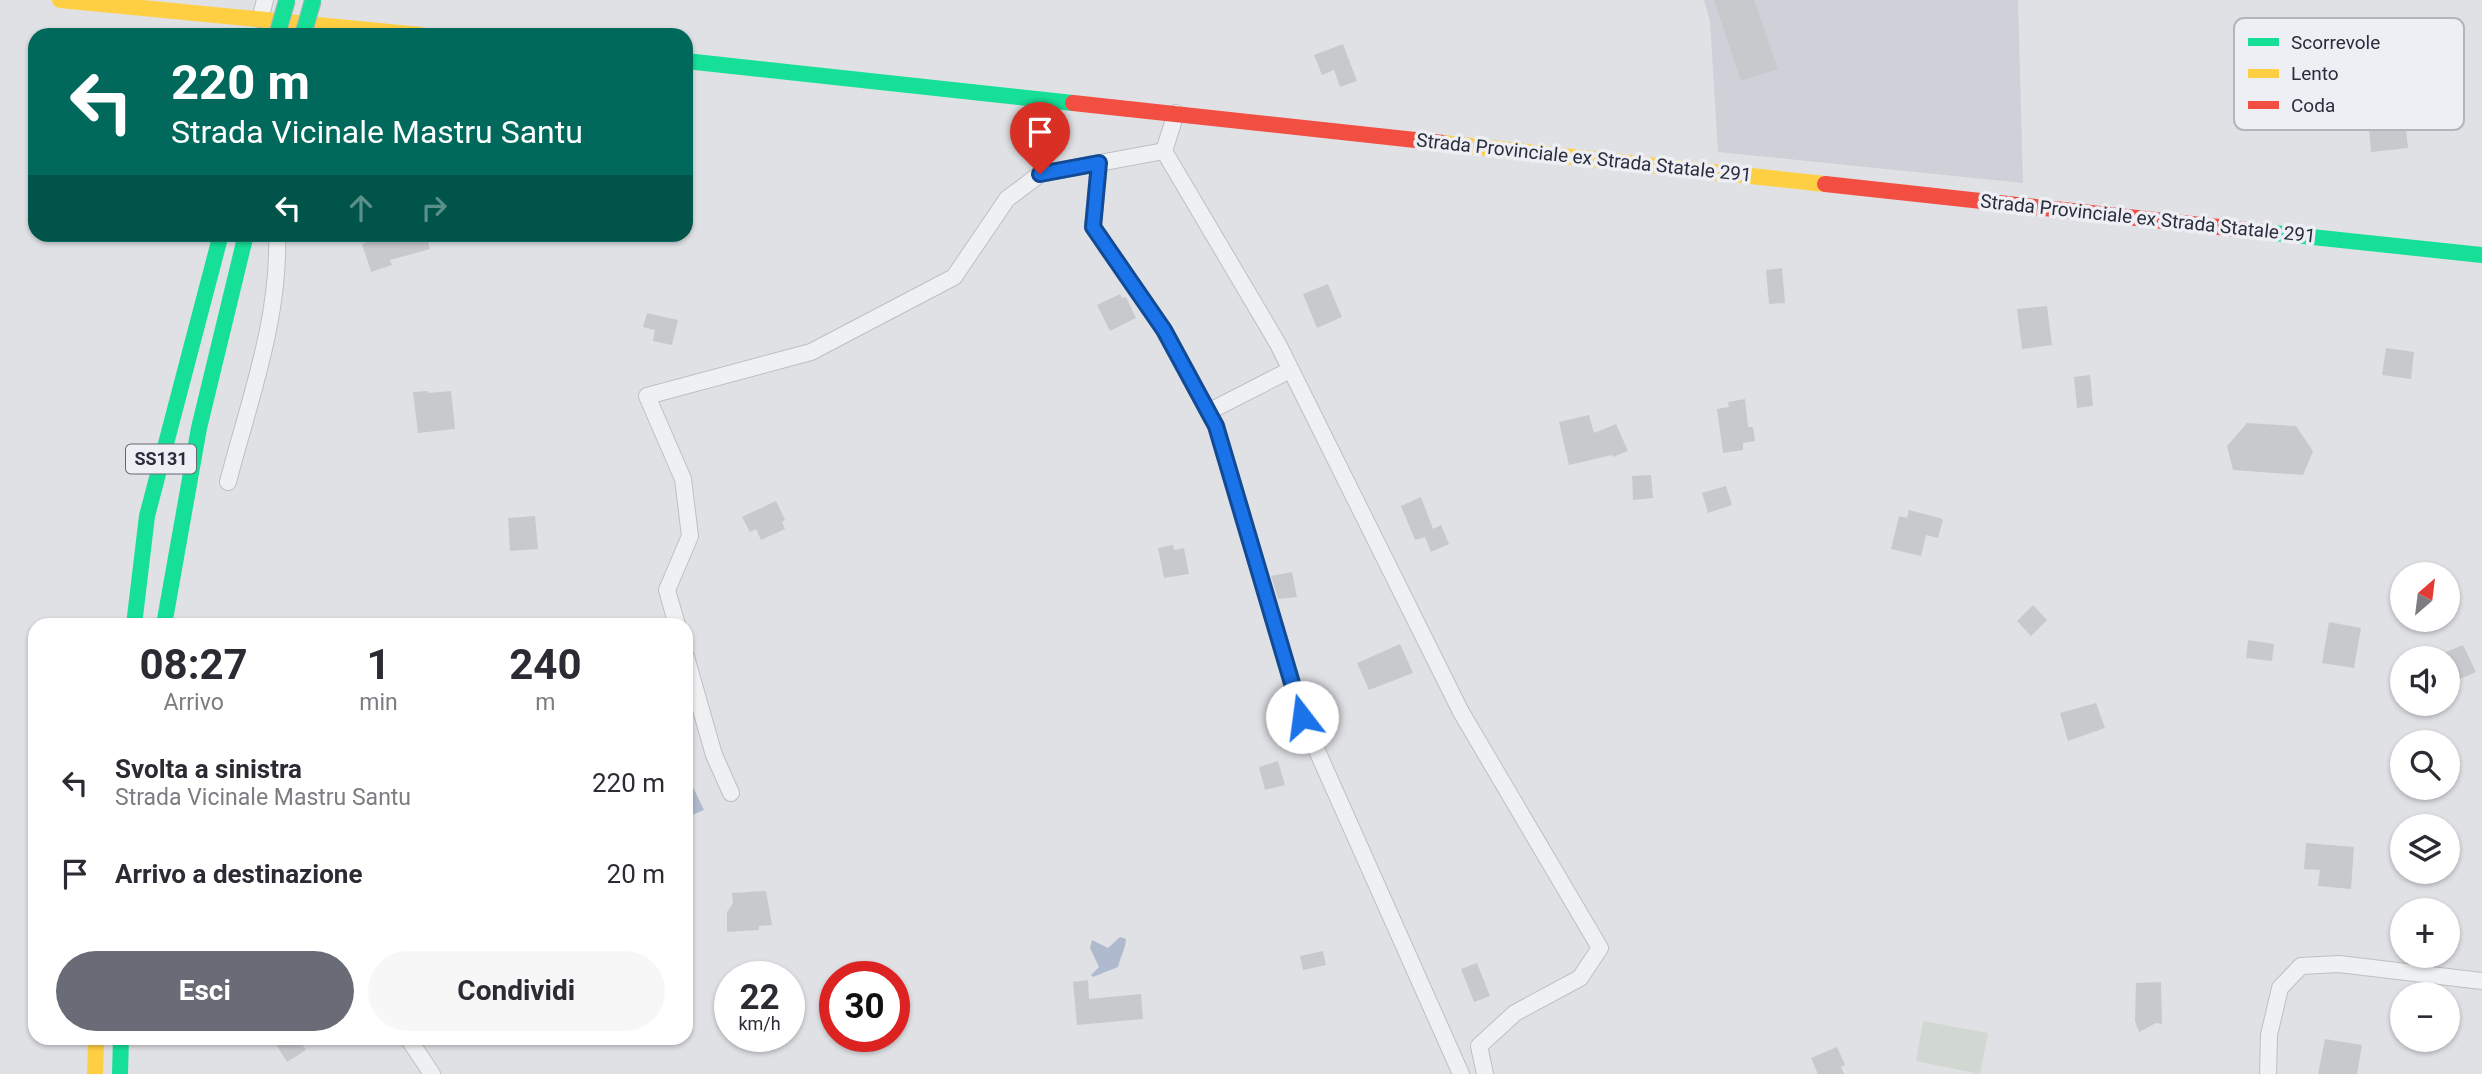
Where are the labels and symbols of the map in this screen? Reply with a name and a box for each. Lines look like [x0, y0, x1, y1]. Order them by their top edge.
legend [2234, 18, 2464, 130]
text: Scorrevole [2291, 31, 2380, 54]
text: Lento [2291, 62, 2339, 85]
text: Coda [2291, 94, 2335, 117]
pin [1010, 102, 1070, 174]
street label: Strada Provinciale ex Strada Statale 291 [1415, 128, 1753, 187]
street label: Strada Provinciale ex Strada Statale 291 [1979, 189, 2317, 248]
road number: SS131 [126, 444, 196, 474]
north arrow [2390, 562, 2460, 632]
position arrow [1265, 680, 1339, 754]
speed limit sign: 30 [819, 961, 910, 1052]

